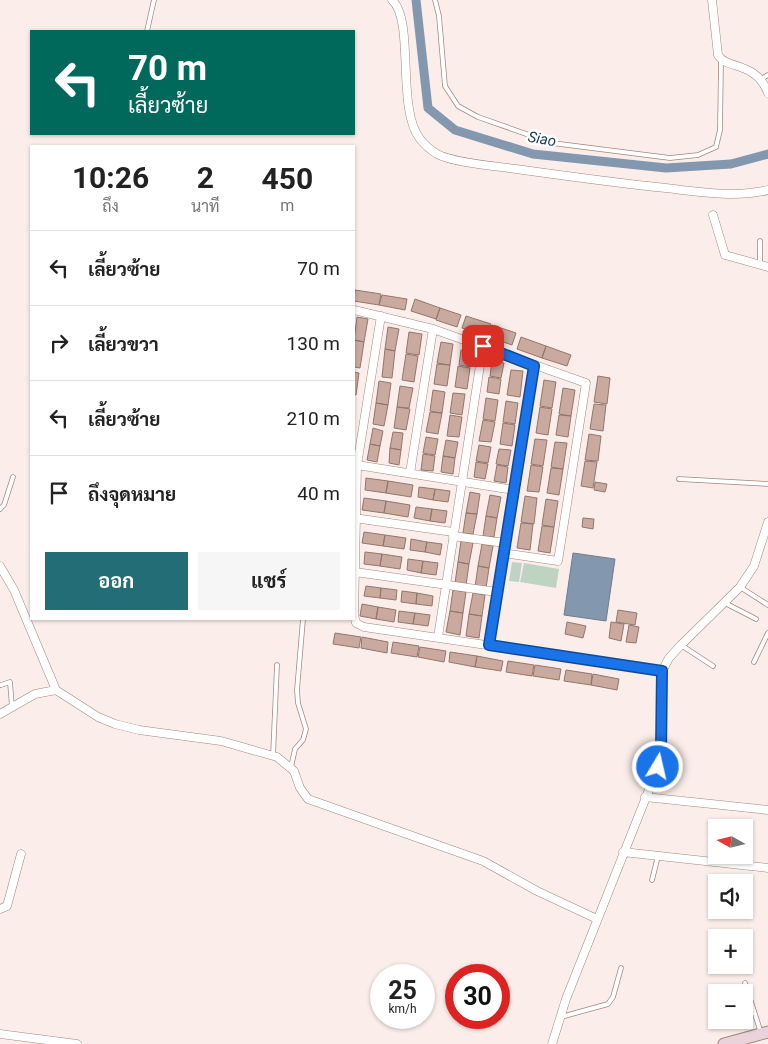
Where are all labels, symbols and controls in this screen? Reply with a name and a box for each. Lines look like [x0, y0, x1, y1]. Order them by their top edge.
text: 70 m [128, 48, 207, 89]
icon: left [45, 50, 110, 115]
text: เลี้ยวซ้าย [128, 93, 208, 118]
water label: Siao [526, 128, 558, 150]
text: 10:26 [72, 160, 149, 195]
text: 2 [197, 160, 214, 195]
text: 450 [261, 161, 313, 196]
text: m [280, 196, 294, 215]
text: ถึง [102, 197, 119, 216]
text: นาที [191, 197, 220, 216]
icon: left [45, 254, 73, 282]
text: 70 m [297, 257, 340, 280]
text: เลี้ยวซ้าย [88, 258, 160, 281]
pin [462, 325, 504, 367]
icon: right [45, 329, 73, 357]
text: 130 m [287, 332, 340, 355]
icon: arrive [469, 332, 497, 360]
text: เลี้ยวขวา [88, 333, 159, 356]
icon: left [45, 404, 73, 432]
text: 210 m [287, 407, 340, 430]
text: เลี้ยวซ้าย [88, 408, 160, 431]
icon: arrive [45, 479, 73, 507]
text: 40 m [297, 482, 340, 505]
text: ถึงจุดหมาย [88, 483, 176, 506]
button: ออก [45, 552, 188, 610]
button: แชร์ [198, 552, 340, 610]
position arrow [631, 740, 683, 792]
north arrow [708, 819, 752, 864]
map controls [708, 819, 753, 1029]
button: sound [708, 874, 753, 919]
button: + [708, 929, 753, 974]
speed limit sign: 30 [445, 964, 510, 1029]
text: 25 [388, 976, 417, 1005]
button: − [708, 984, 753, 1029]
text: km/h [388, 1002, 417, 1016]

